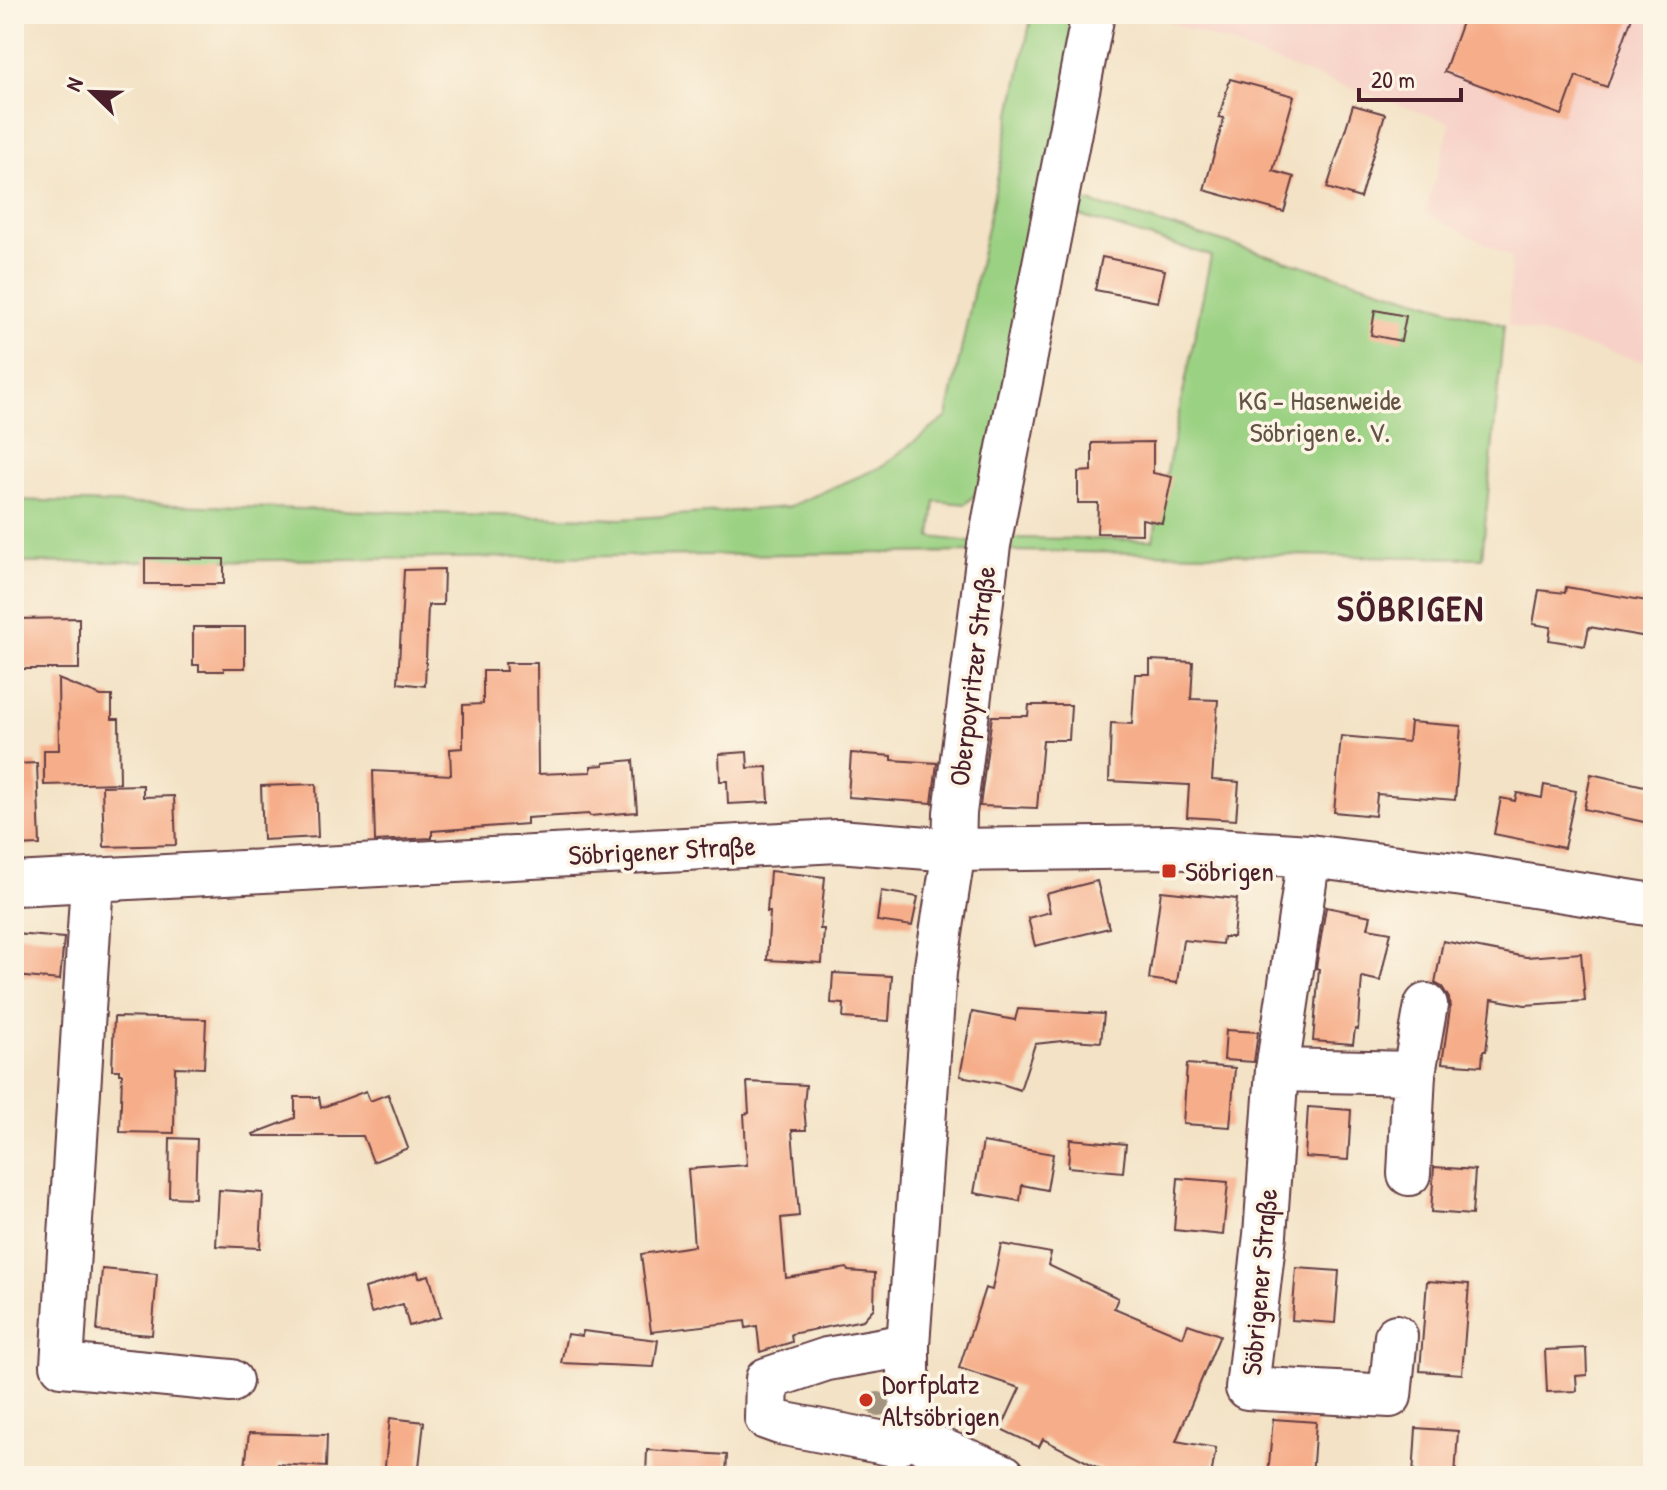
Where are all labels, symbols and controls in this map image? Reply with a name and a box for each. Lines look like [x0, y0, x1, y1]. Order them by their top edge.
north arrow [52, 52, 132, 132]
scale bar [1359, 52, 1461, 102]
text: 20 m [1371, 63, 1415, 95]
text: N [57, 73, 90, 95]
park label: KG - Hasenweide Söbrigen e. V. [1238, 381, 1402, 451]
street label: Oberpoyritzer Straße [940, 564, 1004, 788]
district label: SÖBRIGEN [1337, 583, 1485, 632]
street label: Söbrigener Straße [567, 826, 757, 874]
place label: Söbrigen [1185, 852, 1274, 890]
marker: Söbrigen [1160, 862, 1178, 880]
street label: Söbrigener Straße [1232, 1187, 1286, 1377]
place label: Dorfplatz Altsöbrigen [882, 1365, 1000, 1435]
marker: Dorfplatz Altsöbrigen [857, 1391, 875, 1409]

